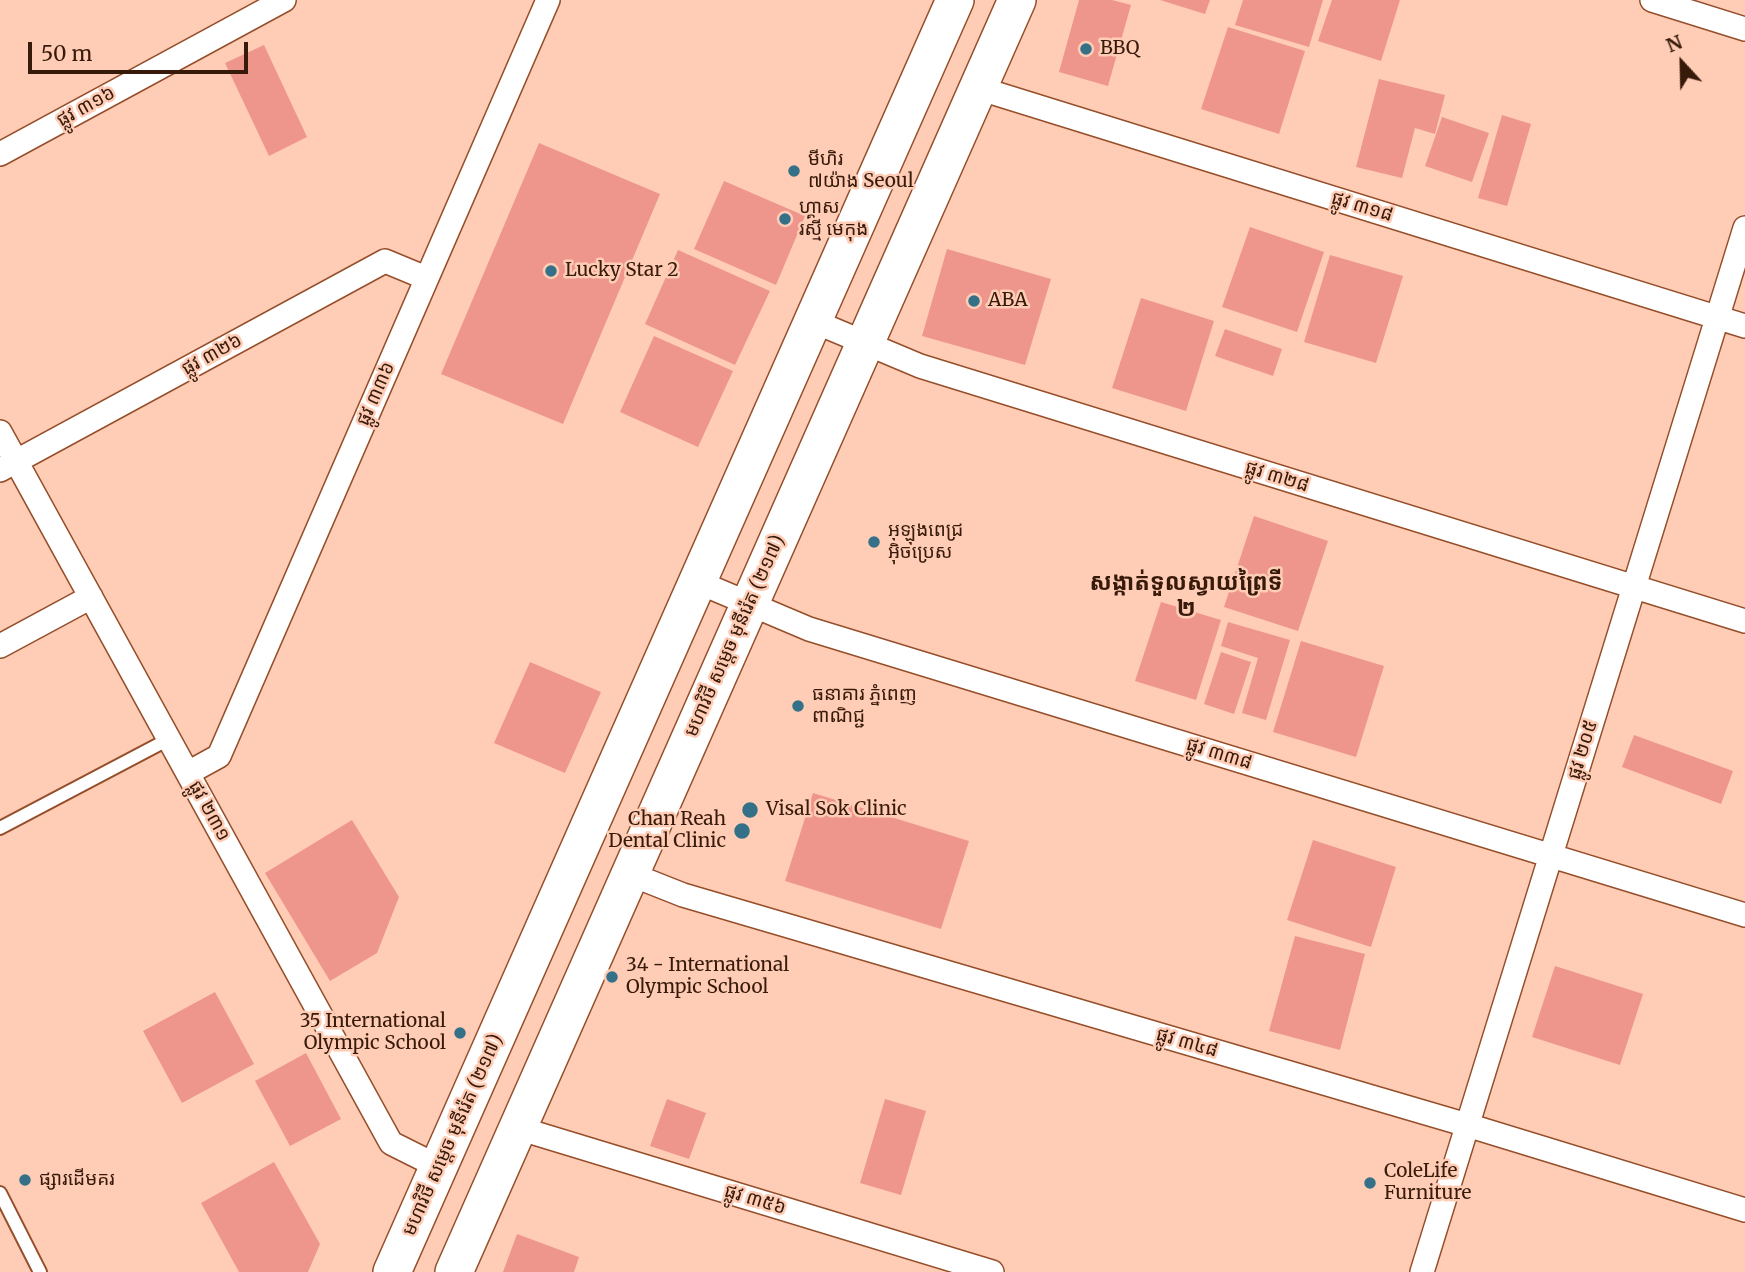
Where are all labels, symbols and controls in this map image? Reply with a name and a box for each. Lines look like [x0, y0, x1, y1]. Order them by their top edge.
scale bar [32, 28, 252, 72]
north arrow [1647, 28, 1717, 98]
text: N [1663, 30, 1686, 57]
place label: BBQ [1100, 38, 1139, 60]
text: 50 m [41, 40, 92, 67]
marker: BBQ [1078, 41, 1094, 57]
street label: ផ្លូវ ៣១៦ [53, 82, 119, 132]
place label: មីហិរ ៧យ៉ាង Seoul [808, 149, 914, 193]
marker: មីហិរ ៧យ៉ាង Seoul [786, 163, 802, 179]
street label: ផ្លូវ ៣១៨ [1328, 187, 1396, 227]
place label: ហ្គាស រស្មី មេកុង [799, 197, 868, 241]
marker: ហ្គាស រស្មី មេកុង [777, 211, 793, 227]
place label: Lucky Star 2 [565, 260, 679, 282]
marker: Lucky Star 2 [543, 263, 559, 279]
place label: ABA [988, 290, 1028, 312]
marker: ABA [966, 293, 982, 309]
street label: ផ្លូវ ៣២៦ [178, 329, 246, 381]
street label: ផ្លូវ ៣៣៦ [352, 359, 400, 429]
street label: ផ្លូវ ៣២៨ [1242, 457, 1312, 497]
place label: អុឡុងពេជ្រ អ៊ិចប្រេស [888, 520, 963, 564]
street label: មហាវិថី សម្តេច មុនីរ៉េត (២១៧) [680, 532, 790, 740]
marker: អុឡុងពេជ្រ អ៊ិចប្រេស [866, 534, 882, 550]
district label: សង្កាត់ទួលស្វាយព្រៃទី ២ [1089, 569, 1283, 623]
place label: ធនាគារ ភ្នំពេញ ពាណិជ្ជ [812, 684, 917, 728]
marker: ធនាគារ ភ្នំពេញ ពាណិជ្ជ [790, 698, 806, 714]
street label: ផ្លូវ ២០៥ [1563, 717, 1603, 783]
street label: ផ្លូវ ៣៣៨ [1183, 733, 1255, 775]
street label: ផ្លូវ ២៣១ [183, 777, 235, 845]
place label: Visal Sok Clinic [766, 799, 907, 821]
marker: Visal Sok Clinic [740, 800, 760, 820]
place label: Chan Reah Dental Clinic [608, 809, 726, 853]
marker: Chan Reah Dental Clinic [732, 821, 752, 841]
place label: 34 - International Olympic School [626, 955, 789, 999]
marker: 34 - International Olympic School [604, 969, 620, 985]
place label: 35 International Olympic School [300, 1011, 446, 1055]
street label: ផ្លូវ ៣៤៨ [1153, 1023, 1221, 1063]
marker: 35 International Olympic School [452, 1025, 468, 1041]
street label: មហាវិថី សម្តេច មុនីរ៉េត (២១៧) [398, 1031, 508, 1239]
place label: ColeLife Furniture [1384, 1161, 1471, 1205]
place label: ផ្សារដើមគរ [39, 1169, 115, 1191]
marker: ផ្សារដើមគរ [17, 1172, 33, 1188]
marker: ColeLife Furniture [1362, 1175, 1378, 1191]
street label: ផ្លូវ ៣៥៦ [721, 1180, 789, 1220]

